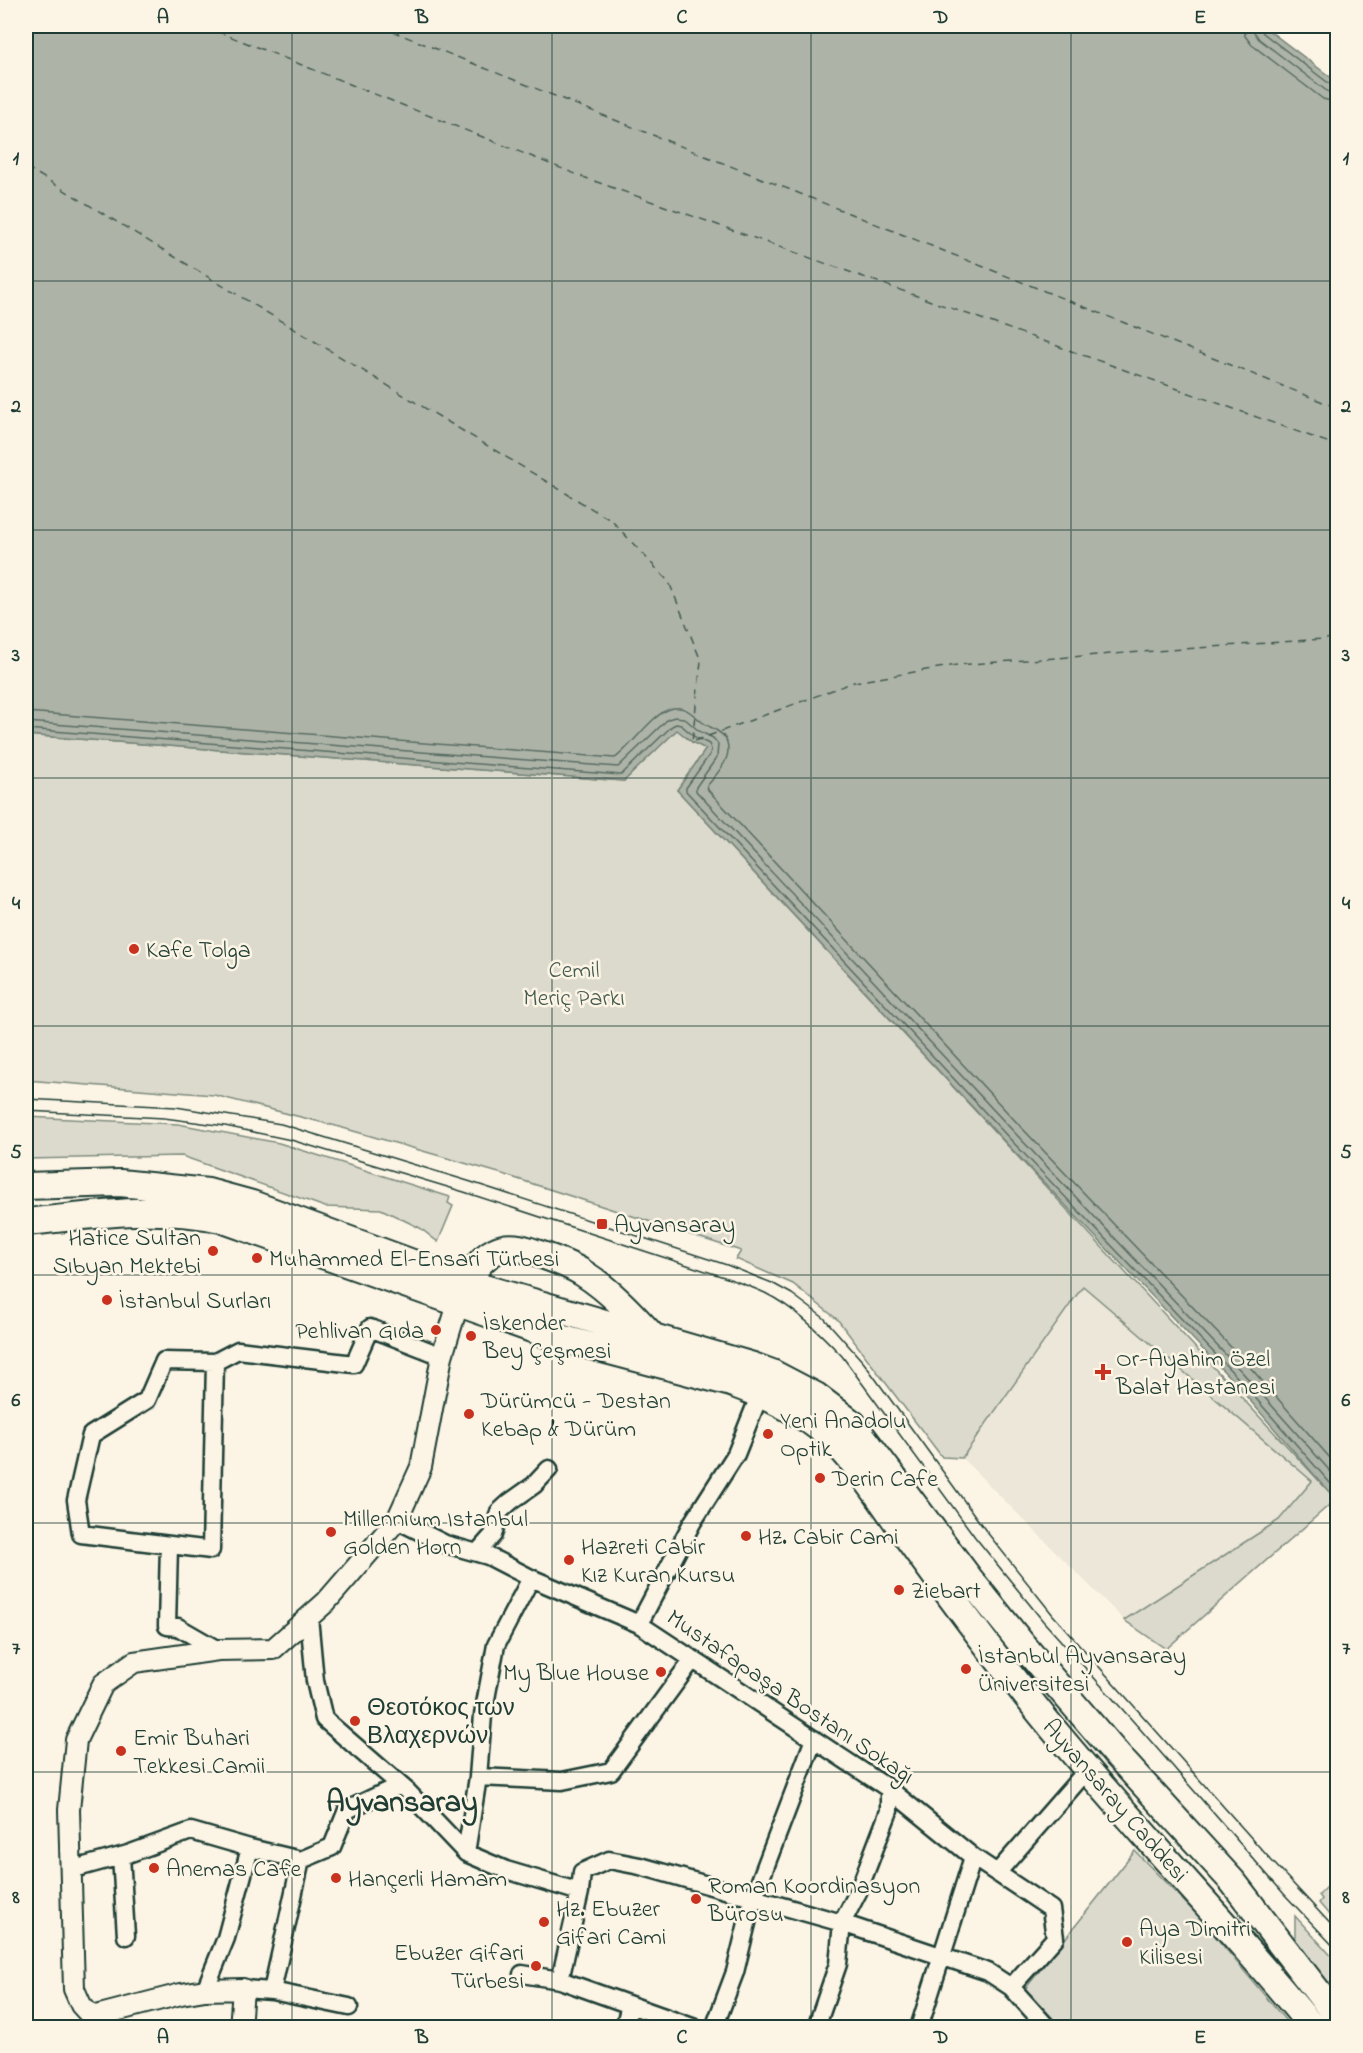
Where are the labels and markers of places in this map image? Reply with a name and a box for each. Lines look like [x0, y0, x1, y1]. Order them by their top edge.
place label: Kafe Tolga [146, 934, 251, 969]
marker: Kafe Tolga [127, 942, 141, 956]
place label: Ayvansaray [614, 1209, 735, 1245]
marker: Ayvansaray [595, 1217, 609, 1231]
place label: Hatice Sultan Sıbyan Mektebi [53, 1222, 201, 1286]
place label: Muhammed El-Ensari Türbesi [269, 1243, 559, 1278]
marker: Hatice Sultan Sıbyan Mektebi [206, 1244, 220, 1258]
marker: Muhammed El-Ensari Türbesi [250, 1251, 264, 1265]
place label: İstanbul Surları [119, 1285, 271, 1320]
marker: İstanbul Surları [100, 1293, 114, 1307]
place label: İskender Bey Çeşmesi [482, 1307, 611, 1371]
place label: Pehlivan Gıda [295, 1315, 424, 1350]
marker: Pehlivan Gıda [429, 1323, 443, 1337]
marker: İskender Bey Çeşmesi [464, 1329, 478, 1343]
place label: Or-Ayahim Özel Balat Hastanesi [1115, 1343, 1275, 1406]
marker: Or-Ayahim Özel Balat Hastanesi [1094, 1363, 1112, 1381]
place label: Dürümcü - Destan Kebap & Dürüm [480, 1385, 671, 1448]
place label: Yeni Anadolu Optik [780, 1405, 906, 1468]
marker: Dürümcü - Destan Kebap & Dürüm [462, 1407, 476, 1421]
marker: Yeni Anadolu Optik [761, 1427, 775, 1441]
place label: Derin Cafe [831, 1463, 938, 1498]
marker: Derin Cafe [813, 1471, 827, 1485]
place label: Millennium Istanbul Golden Horn [343, 1503, 528, 1566]
place label: Hz. Cabir Cami [758, 1521, 899, 1556]
marker: Millennium Istanbul Golden Horn [324, 1525, 338, 1539]
marker: Hz. Cabir Cami [739, 1529, 753, 1543]
place label: Hazreti Cabir Kız Kuran Kursu [581, 1531, 735, 1594]
marker: Hazreti Cabir Kız Kuran Kursu [562, 1553, 576, 1567]
place label: Ziebart [911, 1575, 981, 1610]
marker: Ziebart [892, 1583, 906, 1597]
place label: İstanbul Ayvansaray Üniversitesi [978, 1640, 1186, 1703]
place label: My Blue House [503, 1657, 649, 1693]
marker: İstanbul Ayvansaray Üniversitesi [959, 1662, 973, 1676]
marker: My Blue House [654, 1665, 668, 1679]
place label: Θεοτόκος των Βλαχερνών [367, 1692, 515, 1755]
marker: Θεοτόκος των Βλαχερνών [348, 1714, 362, 1728]
place label: Emir Buhari Tekkesi Camii [133, 1722, 265, 1785]
marker: Emir Buhari Tekkesi Camii [114, 1744, 128, 1758]
place label: Anemas Cafe [166, 1853, 301, 1888]
marker: Anemas Cafe [147, 1861, 161, 1875]
place label: Hançerli Hamam [348, 1863, 507, 1898]
place label: Roman Koordinasyon Bürosu [707, 1870, 920, 1933]
marker: Hançerli Hamam [329, 1871, 343, 1885]
marker: Roman Koordinasyon Bürosu [689, 1892, 703, 1906]
place label: Hz. Ebuzer Gifari Cami [556, 1893, 666, 1956]
place label: Aya Dimitri Kilisesi [1139, 1913, 1251, 1976]
marker: Hz. Ebuzer Gifari Cami [537, 1915, 551, 1929]
marker: Aya Dimitri Kilisesi [1120, 1935, 1134, 1949]
place label: Ebuzer Gifari Türbesi [394, 1937, 524, 2000]
marker: Ebuzer Gifari Türbesi [529, 1959, 543, 1973]

